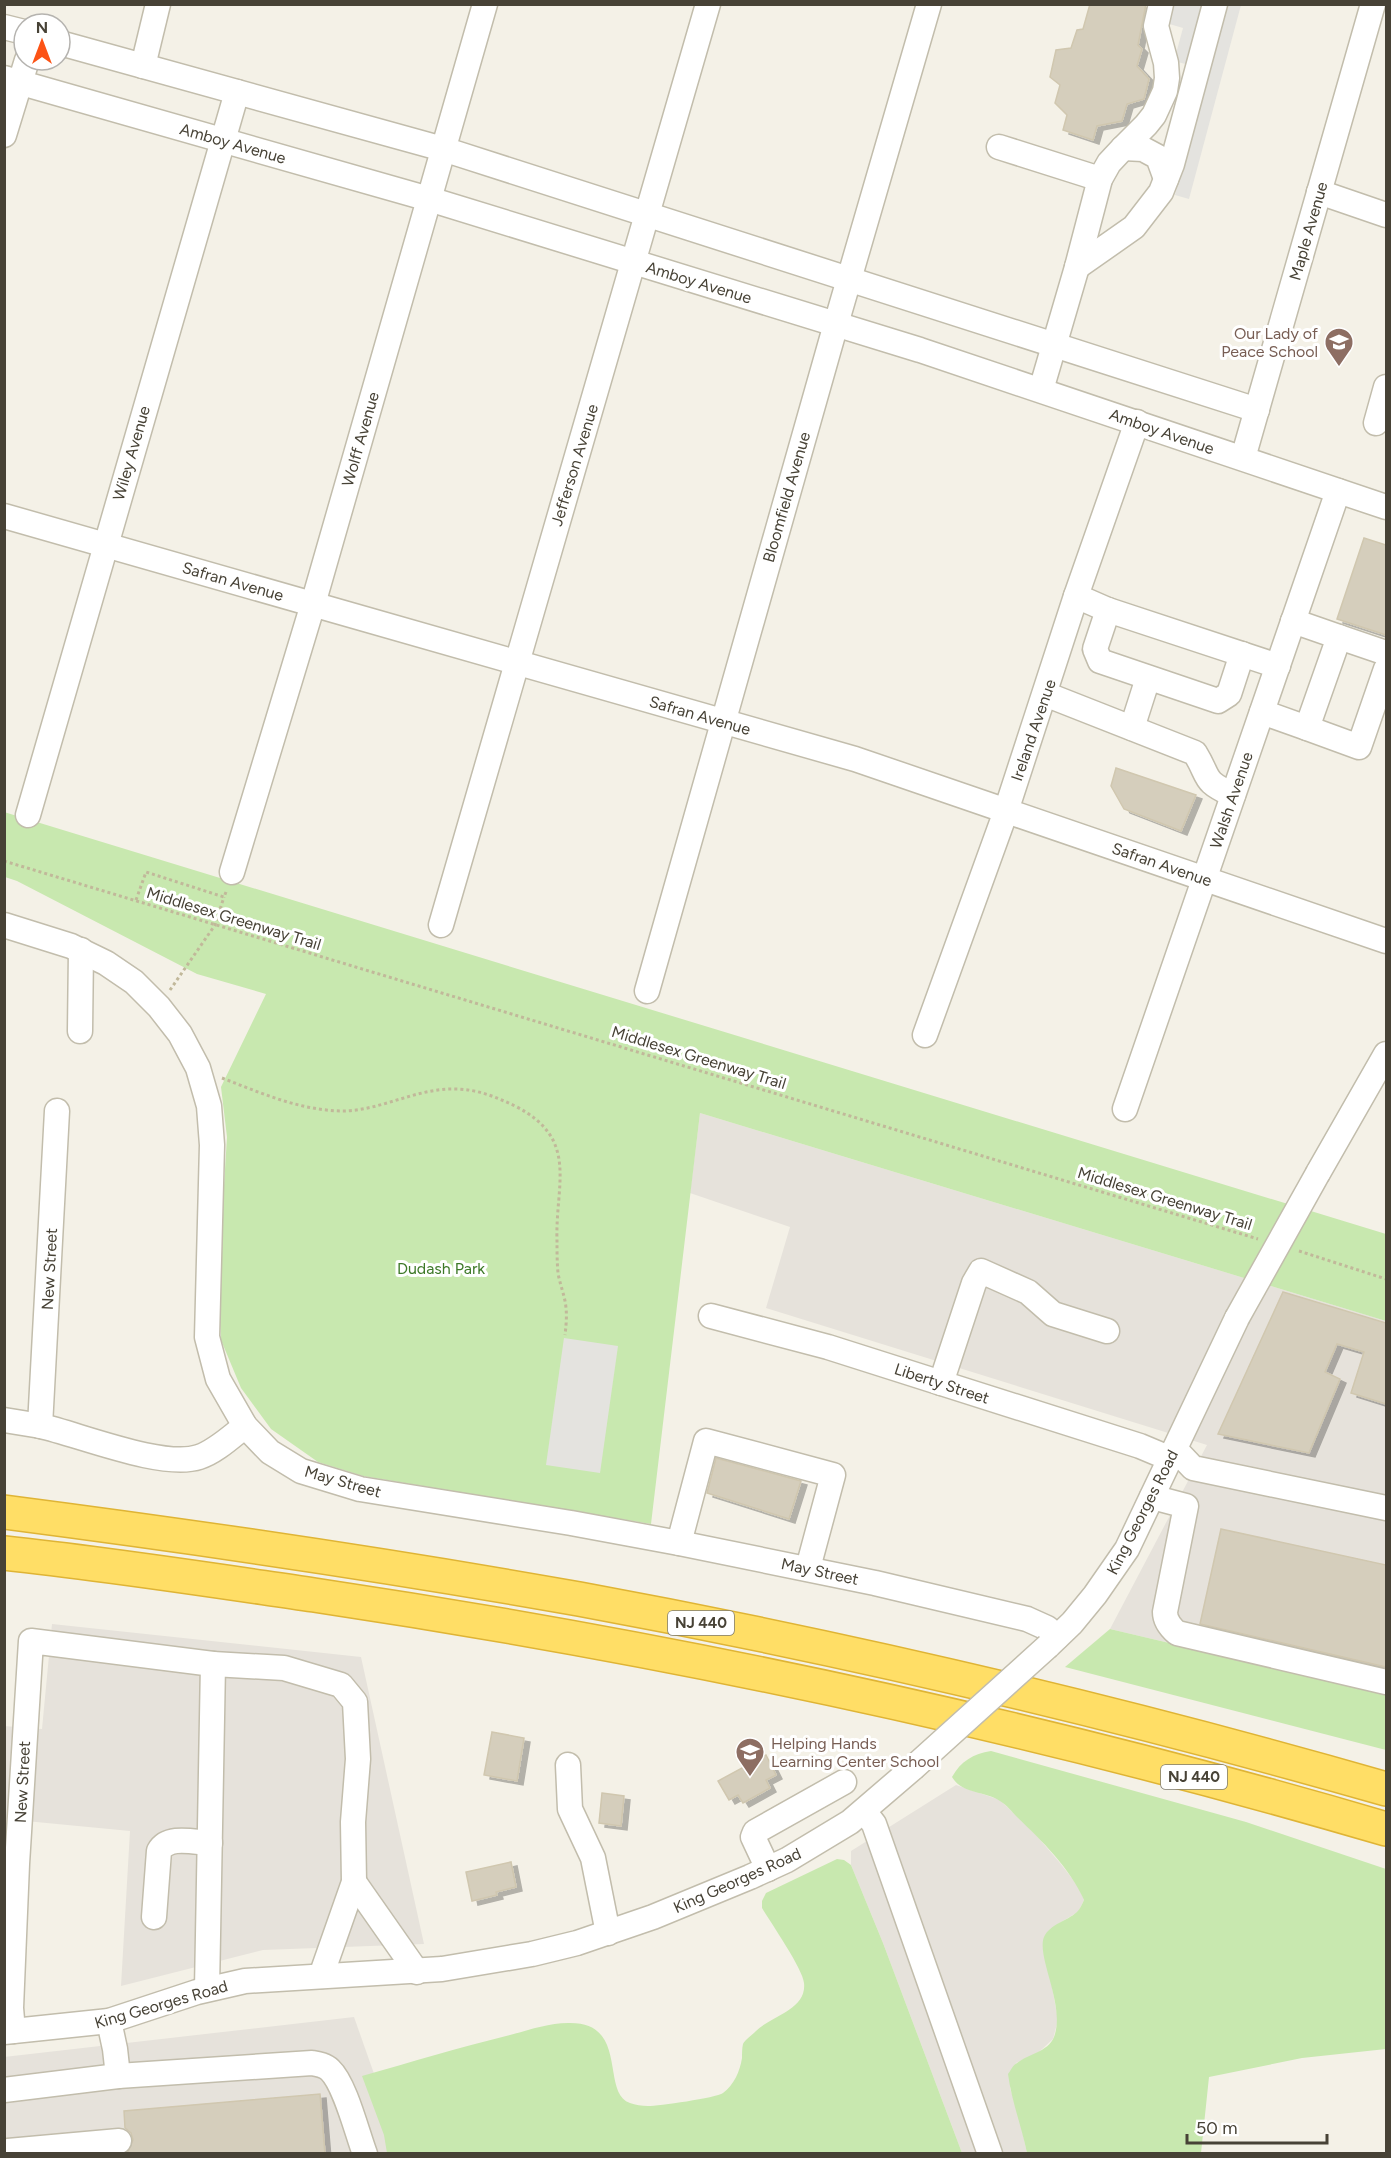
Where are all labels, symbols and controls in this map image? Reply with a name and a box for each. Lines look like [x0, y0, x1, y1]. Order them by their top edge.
north arrow [12, 12, 72, 72]
text: N [36, 18, 48, 37]
street label: Amboy Avenue [178, 119, 288, 168]
street label: Maple Avenue [1285, 179, 1332, 283]
street label: Amboy Avenue [644, 257, 754, 308]
place label: Our Lady of Peace School [1221, 324, 1318, 361]
school or university icon: Our Lady of Peace School [1323, 326, 1355, 368]
street label: Wolff Avenue [338, 389, 383, 489]
street label: Jefferson Avenue [547, 402, 602, 528]
street label: Wiley Avenue [109, 403, 154, 503]
street label: Amboy Avenue [1107, 405, 1217, 458]
street label: Bloomfield Avenue [759, 429, 814, 565]
street label: Safran Avenue [180, 558, 286, 605]
street label: Ireland Avenue [1007, 676, 1060, 784]
street label: Safran Avenue [647, 692, 753, 739]
street label: Walsh Avenue [1206, 749, 1257, 851]
street label: Safran Avenue [1109, 838, 1215, 891]
street label: Middlesex Greenway Trail [144, 883, 323, 954]
street label: Middlesex Greenway Trail [609, 1022, 788, 1093]
street label: Middlesex Greenway Trail [1075, 1163, 1254, 1234]
street label: New Street [38, 1227, 61, 1311]
park label: Dudash Park [397, 1259, 485, 1278]
street label: Liberty Street [892, 1359, 992, 1408]
street label: King Georges Road [1103, 1447, 1182, 1578]
street label: May Street [302, 1461, 383, 1501]
street label: May Street [779, 1554, 860, 1589]
road number: NJ 440 [668, 1611, 734, 1635]
place label: Helping Hands Learning Center School [771, 1734, 939, 1771]
school or university icon: Helping Hands Learning Center School [734, 1736, 766, 1778]
street label: New Street [11, 1740, 34, 1824]
road number: NJ 440 [1161, 1765, 1227, 1789]
street label: King Georges Road [670, 1844, 804, 1917]
street label: King Georges Road [92, 1976, 230, 2033]
scale bar [1187, 2107, 1326, 2145]
text: 50 m [1196, 2117, 1238, 2139]

